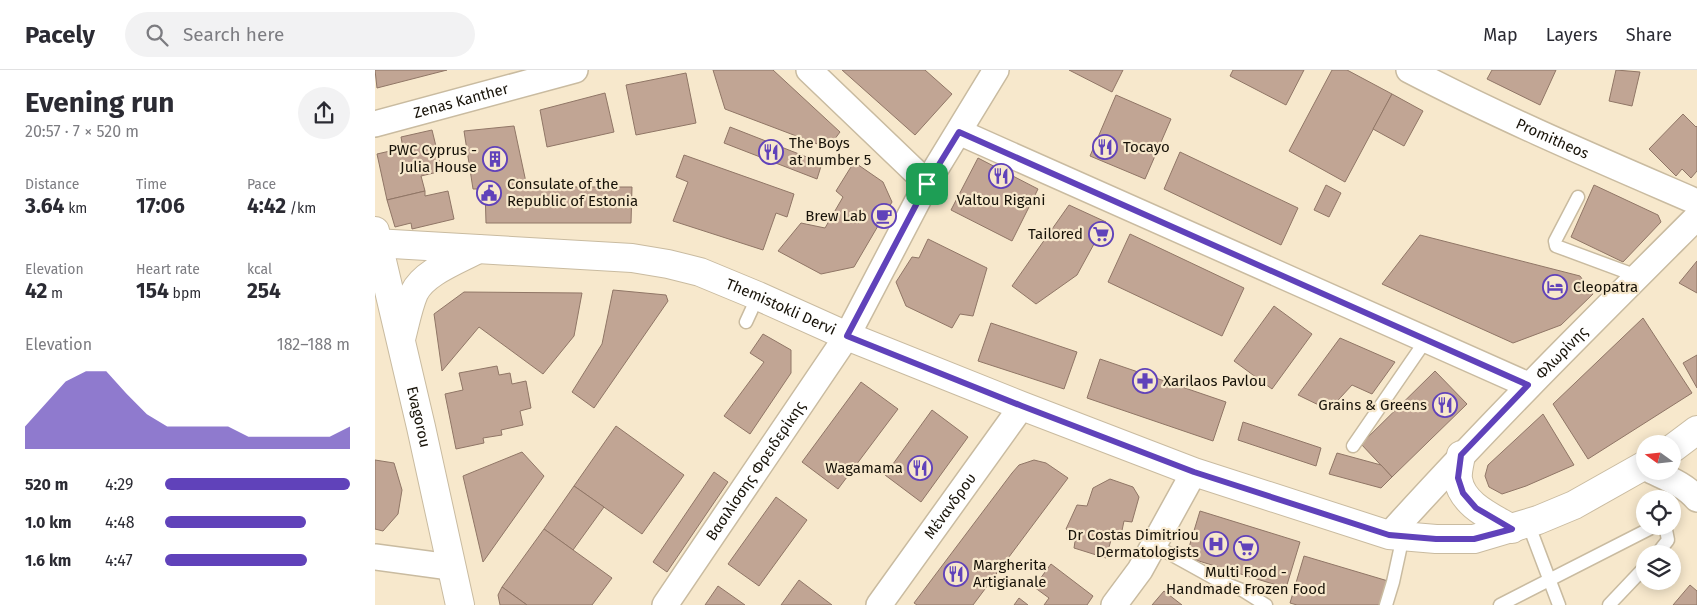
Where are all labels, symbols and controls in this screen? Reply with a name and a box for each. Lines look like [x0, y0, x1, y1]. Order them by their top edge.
search box [125, 12, 475, 57]
text: Pacely [25, 21, 95, 49]
icon: search [143, 21, 171, 49]
text: Search here [183, 23, 284, 46]
text: Map [1483, 24, 1518, 46]
text: Layers [1546, 24, 1598, 46]
text: Share [1626, 24, 1672, 46]
street label: Zenas Kanther [412, 79, 510, 122]
text: Evening run [25, 86, 174, 119]
button: share [298, 87, 350, 139]
street label: Promitheos [1513, 115, 1591, 163]
text: 20:57 · 7 × 520 m [25, 122, 139, 141]
place label: The Boys at number 5 [789, 134, 871, 169]
restaurant icon: Tocayo [1092, 134, 1118, 160]
place label: Tocayo [1123, 138, 1170, 156]
restaurant icon: The Boys at number 5 [758, 139, 784, 165]
place label: PWC Cyprus - Julia House [388, 141, 477, 176]
building icon: PWC Cyprus - Julia House [482, 146, 508, 172]
pin [906, 163, 948, 205]
restaurant icon: Valtou Rigani [988, 163, 1014, 189]
icon: arrive [913, 170, 941, 198]
place label: Consulate of the Republic of Estonia [507, 175, 638, 210]
text: Distance [25, 176, 79, 193]
text: Time [136, 176, 167, 193]
text: Pace [247, 176, 276, 193]
public building icon: Consulate of the Republic of Estonia [476, 180, 502, 206]
place label: Valtou Rigani [957, 191, 1045, 209]
text: 3.64 [25, 193, 64, 219]
text: 17:06 [136, 193, 185, 219]
text: 4:42 [247, 193, 286, 219]
text: km [64, 200, 87, 217]
text: /km [286, 200, 316, 217]
cafe icon: Brew Lab [871, 203, 897, 229]
place label: Brew Lab [805, 207, 867, 225]
supermarket icon: Tailored [1088, 221, 1114, 247]
place label: Tailored [1028, 225, 1083, 243]
text: Elevation [25, 261, 84, 278]
text: Heart rate [136, 261, 200, 278]
text: kcal [247, 261, 272, 278]
hotel icon: Cleopatra [1542, 274, 1568, 300]
street label: Themistokli Dervi [723, 275, 839, 339]
text: 42 [25, 278, 47, 304]
text: 154 [136, 278, 169, 304]
text: 254 [247, 278, 281, 304]
place label: Cleopatra [1573, 278, 1638, 296]
text: m [47, 285, 63, 302]
text: bpm [169, 285, 201, 302]
street label: Φλωρίνης [1532, 323, 1592, 383]
text: Elevation [25, 335, 92, 354]
text: 182–188 m [277, 335, 350, 354]
pharmacy icon: Xarilaos Pavlou [1132, 368, 1158, 394]
place label: Xarilaos Pavlou [1163, 372, 1266, 390]
street label: Evagorou [403, 385, 434, 449]
restaurant icon: Grains & Greens [1432, 392, 1458, 418]
place label: Grains & Greens [1318, 396, 1427, 414]
street label: Βασιλίσσης Φρειδερίκης [702, 398, 809, 544]
north arrow [1636, 435, 1681, 480]
map controls [1636, 435, 1681, 590]
restaurant icon: Wagamama [907, 455, 933, 481]
place label: Wagamama [825, 459, 903, 477]
street label: Μένανδρου [920, 470, 980, 542]
text: 520 m [25, 475, 68, 494]
text: 4:29 [105, 475, 134, 494]
button: locate [1636, 490, 1681, 535]
text: 1.0 km [25, 513, 72, 532]
text: 4:48 [105, 513, 135, 532]
place label: Dr Costas Dimitriou Dermatologists [1068, 526, 1199, 561]
hospital icon: Dr Costas Dimitriou Dermatologists [1203, 531, 1229, 557]
supermarket icon: Multi Food - Handmade Frozen Food [1233, 535, 1259, 561]
button: layers [1636, 545, 1681, 590]
text: 1.6 km [25, 551, 71, 570]
text: 4:47 [105, 551, 133, 570]
place label: Margherita Artigianale [973, 556, 1047, 591]
restaurant icon: Margherita Artigianale [943, 561, 969, 587]
place label: Multi Food - Handmade Frozen Food [1166, 563, 1326, 598]

